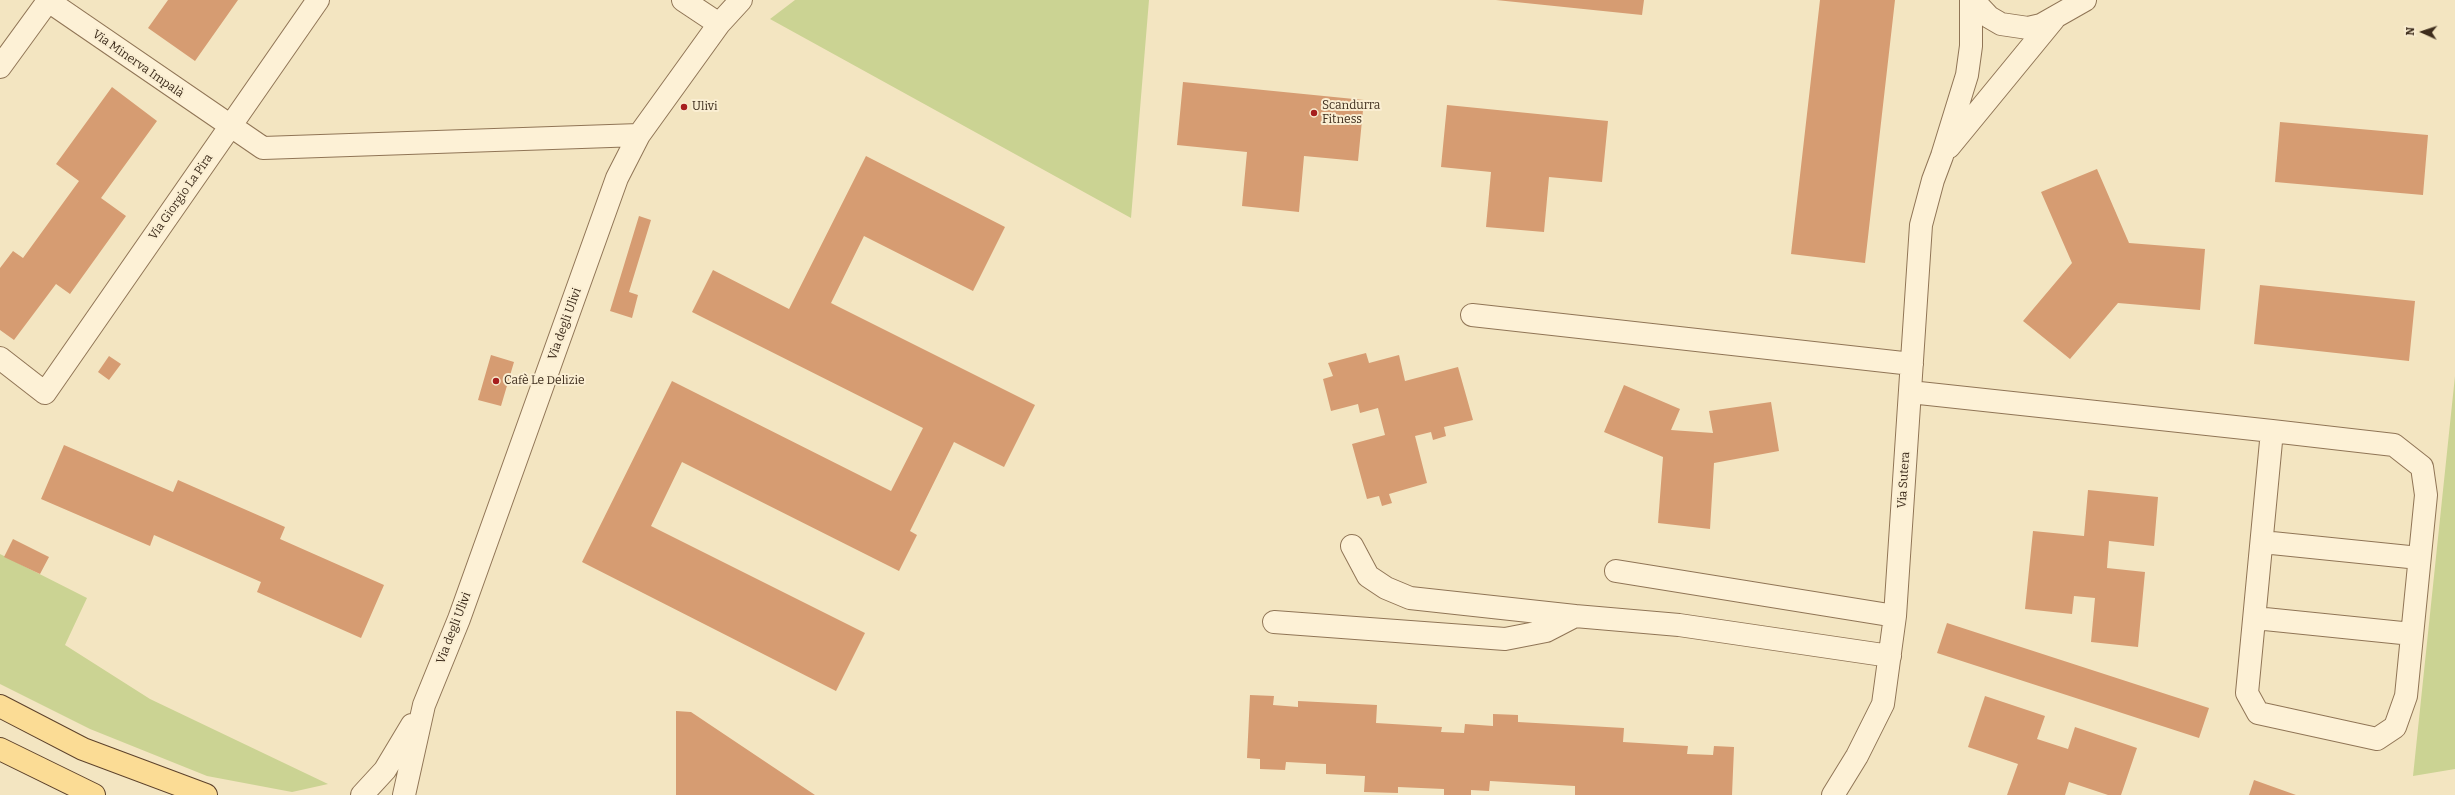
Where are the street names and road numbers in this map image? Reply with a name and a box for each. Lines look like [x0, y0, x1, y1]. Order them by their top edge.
street label: Via Minerva Impalà [90, 27, 186, 101]
street label: Via Giorgio La Pira [146, 151, 216, 243]
street label: Via degli Ulivi [545, 286, 585, 362]
street label: Via Sutera [1895, 451, 1913, 509]
street label: Via degli Ulivi [434, 590, 474, 666]

